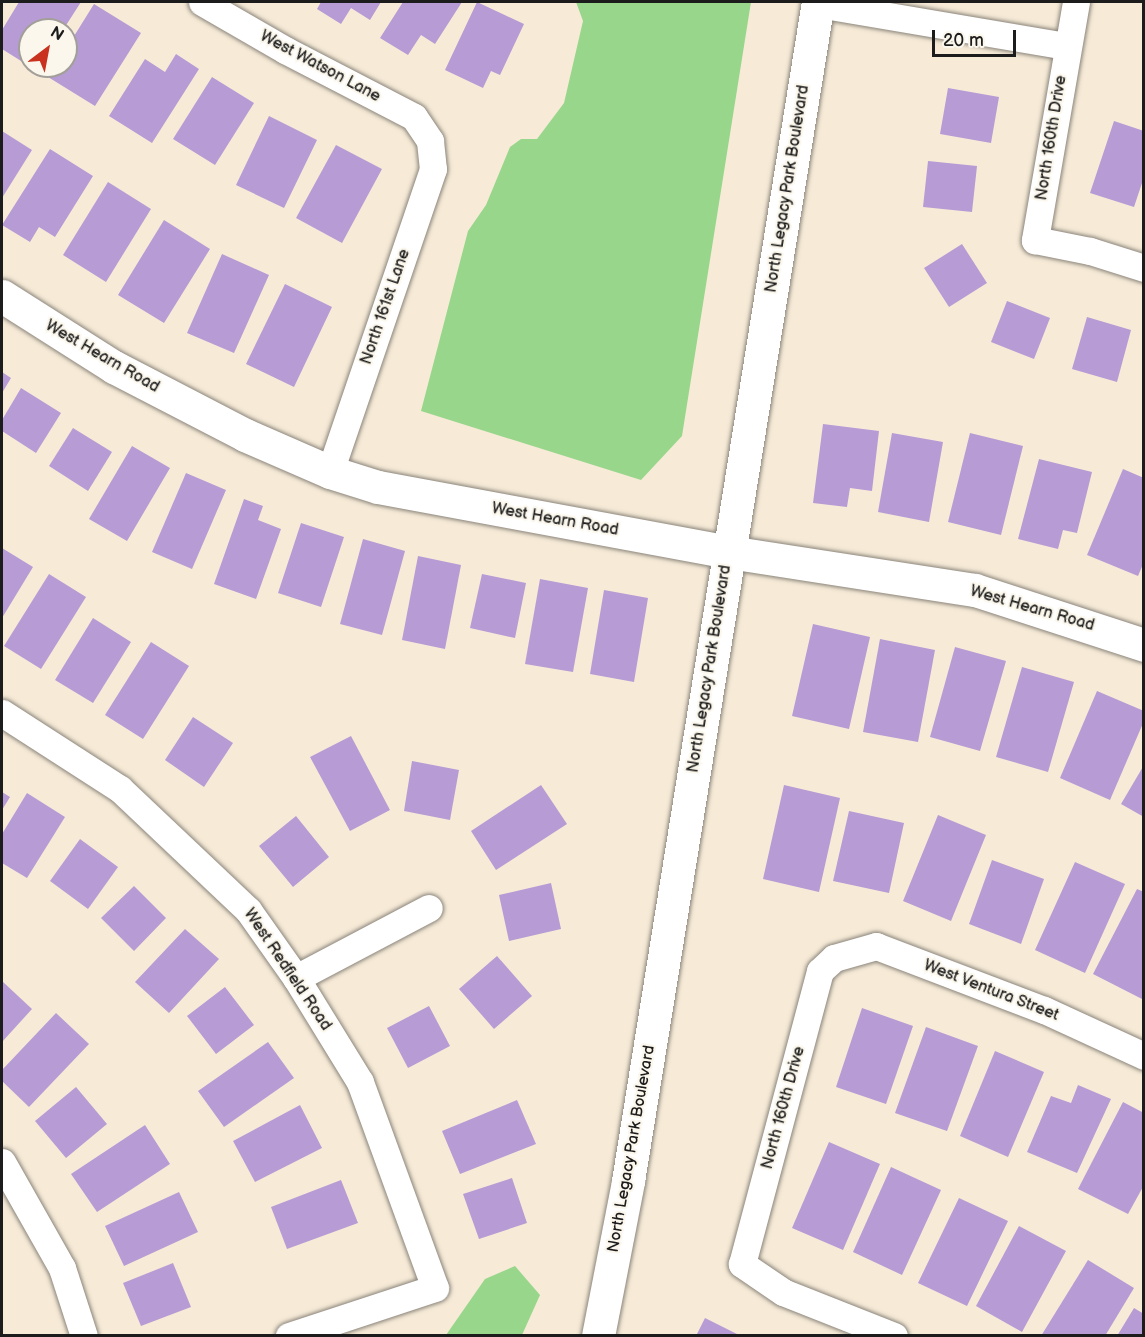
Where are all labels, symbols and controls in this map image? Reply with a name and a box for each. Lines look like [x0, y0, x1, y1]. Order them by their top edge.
north arrow [18, 18, 78, 78]
scale bar [935, 18, 1019, 56]
text: N [47, 23, 67, 45]
street label: West Watson Lane [256, 27, 384, 107]
text: 20 m [943, 30, 984, 51]
street label: North 160th Drive [1033, 74, 1071, 202]
street label: North Legacy Park Boulevard [762, 83, 814, 295]
street label: North 161st Lane [357, 247, 415, 367]
street label: West Hearn Road [42, 317, 162, 397]
street label: West Hearn Road [490, 499, 620, 541]
street label: North Legacy Park Boulevard [684, 563, 736, 775]
street label: West Hearn Road [968, 582, 1096, 636]
street label: West Redfield Road [239, 905, 335, 1035]
street label: West Ventura Street [920, 956, 1062, 1026]
street label: North Legacy Park Boulevard [604, 1043, 660, 1255]
street label: North 160th Drive [758, 1045, 810, 1171]

